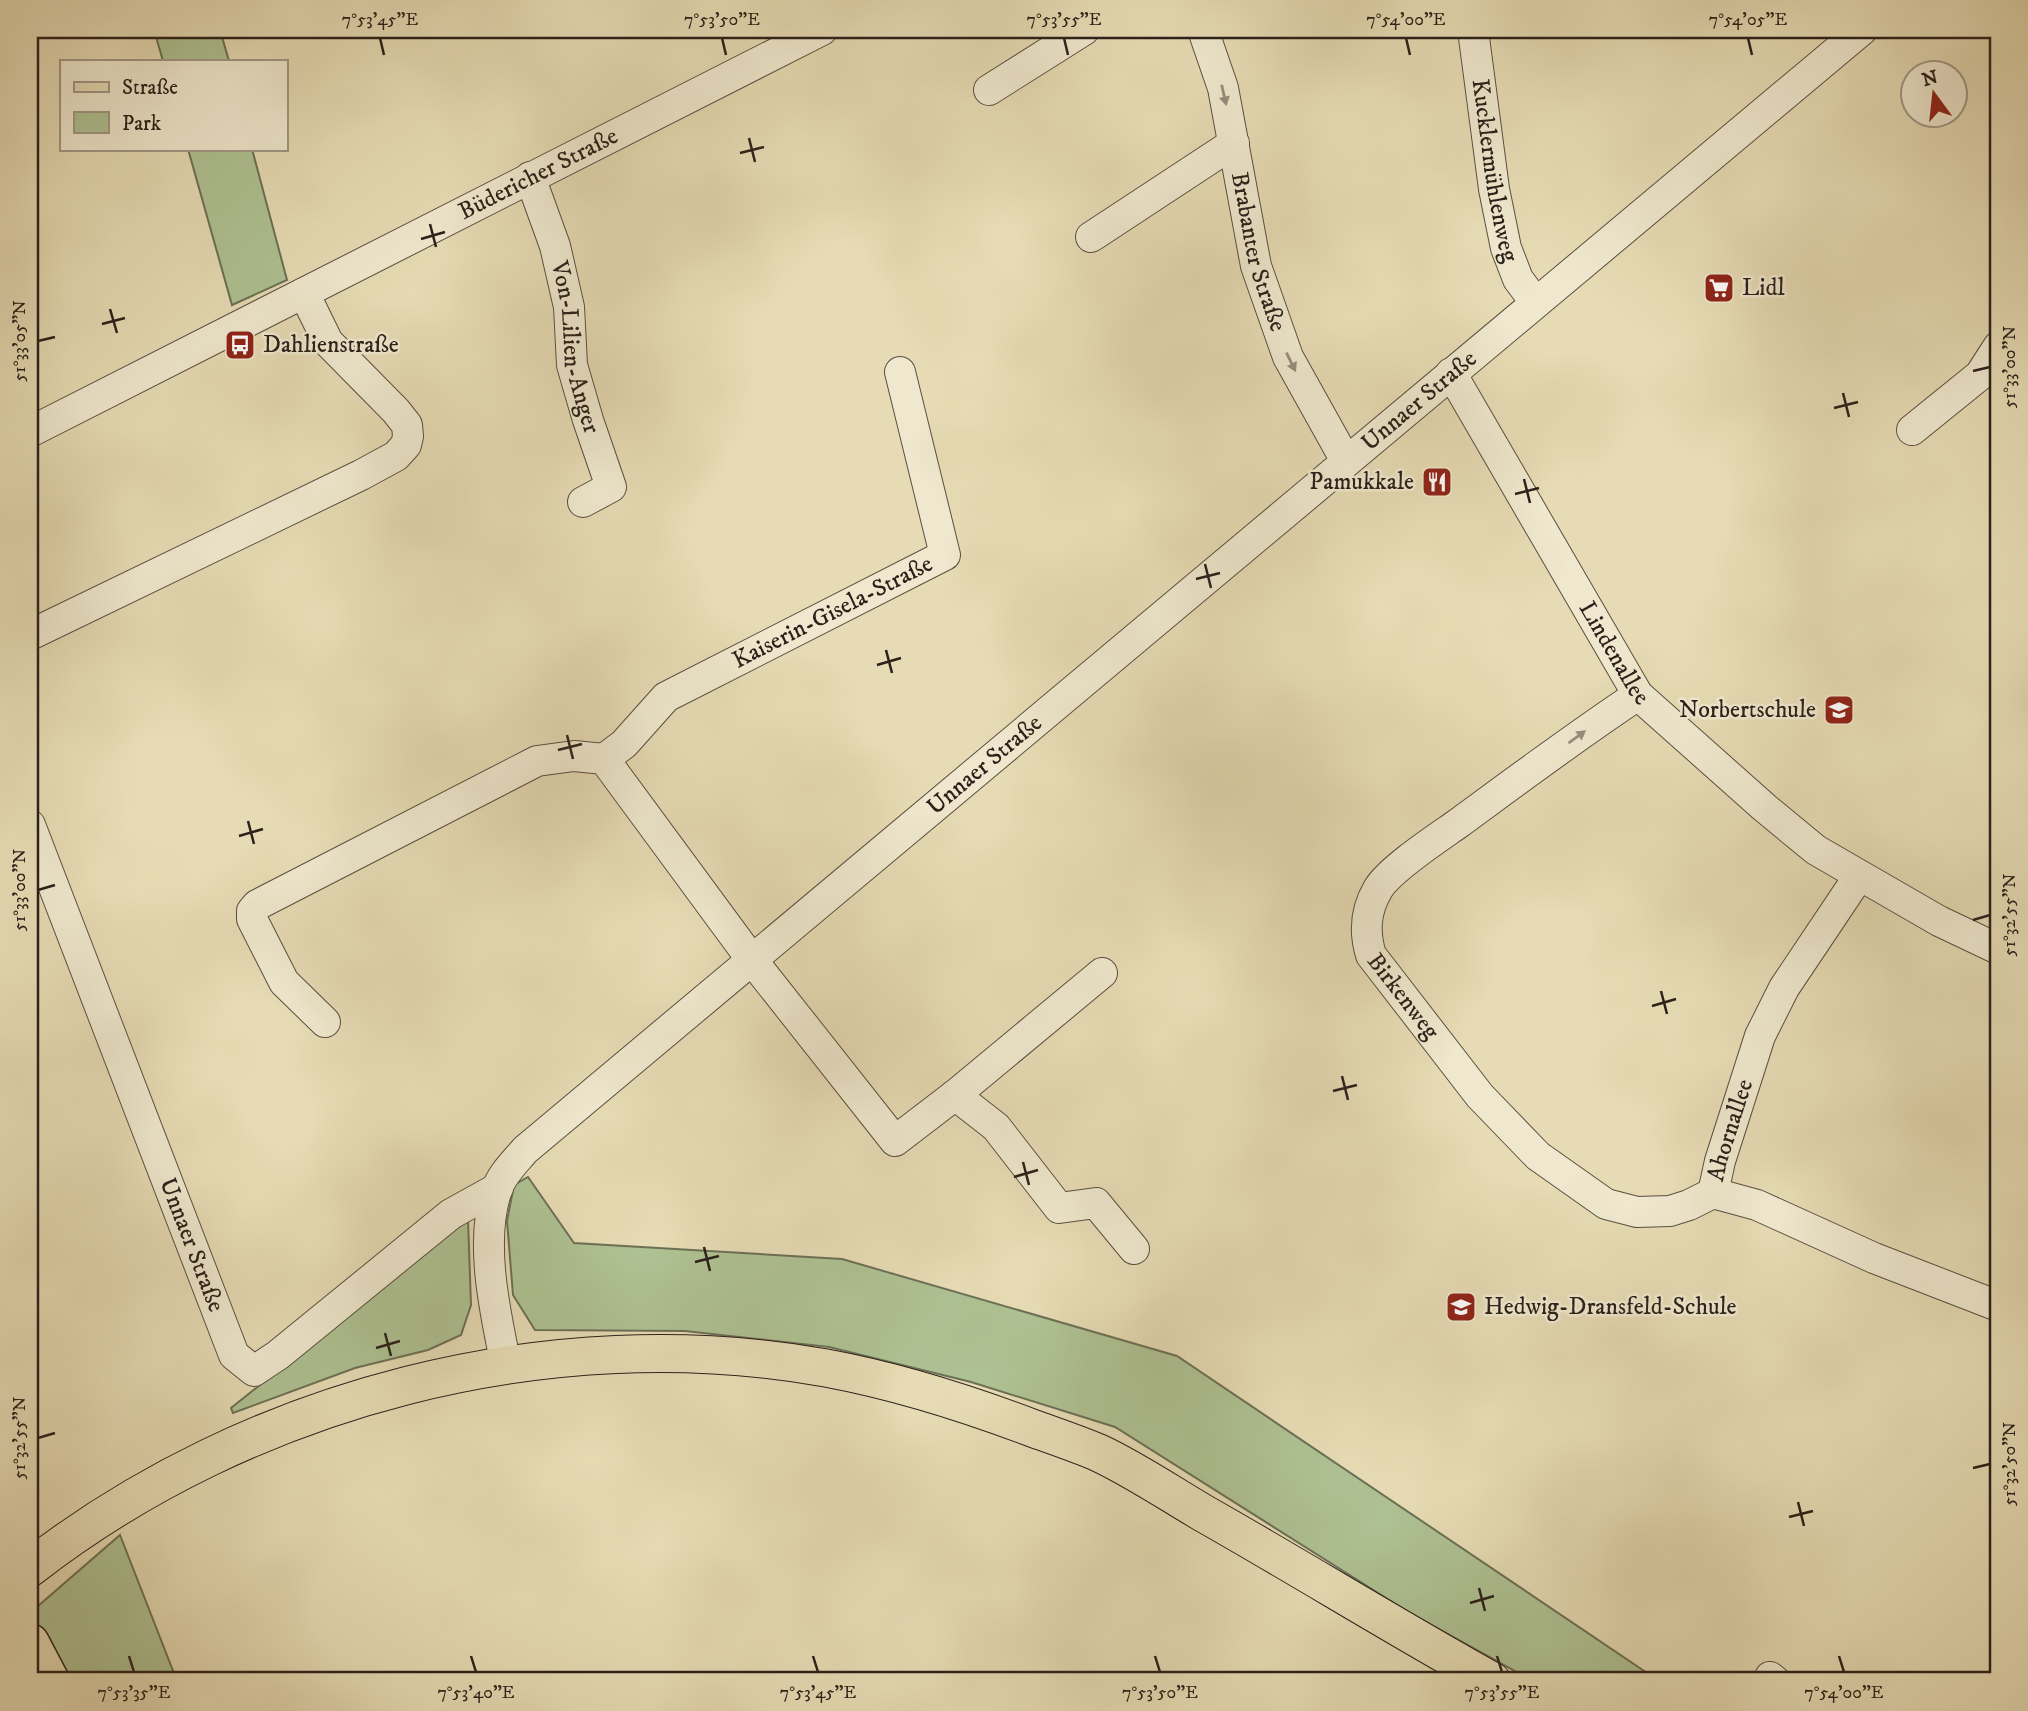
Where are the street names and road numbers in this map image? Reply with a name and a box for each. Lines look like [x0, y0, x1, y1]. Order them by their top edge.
street label: Kucklermühlenweg [1465, 77, 1525, 267]
street label: Büdericher Straße [454, 121, 623, 227]
street label: Brabanter Straße [1224, 170, 1293, 336]
street label: Von-Lilien-Anger [544, 257, 607, 438]
street label: Unnaer Straße [1355, 344, 1483, 458]
street label: Kaiserin-Gisela-Straße [728, 549, 938, 676]
street label: Lindenallee [1572, 596, 1655, 712]
street label: Unnaer Straße [921, 708, 1048, 822]
street label: Birkenweg [1360, 947, 1446, 1046]
street label: Ahornallee [1701, 1076, 1760, 1184]
street label: Unnaer Straße [152, 1174, 231, 1316]

